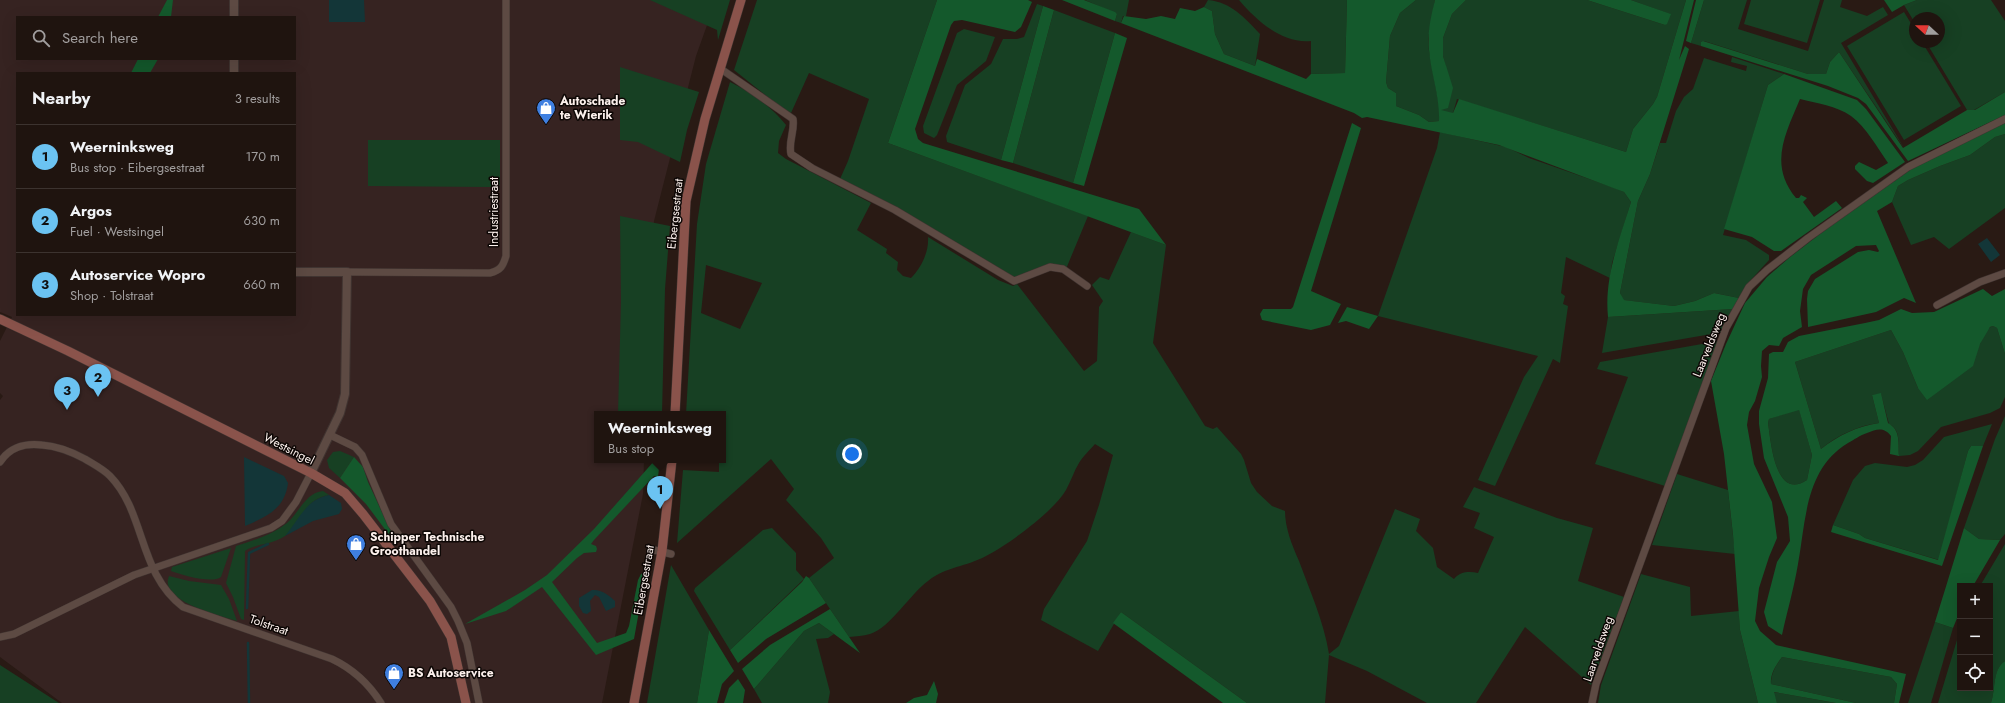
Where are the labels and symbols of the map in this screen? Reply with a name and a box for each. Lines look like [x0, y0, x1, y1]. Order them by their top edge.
north arrow [1909, 12, 1945, 48]
place label: Autoschade te Wierik [559, 92, 625, 124]
shop icon: Autoschade te Wierik [535, 97, 557, 125]
street label: Industriestraat [485, 177, 503, 247]
street label: Eibergsestraat [662, 178, 688, 250]
street label: Laarveldsweg [1688, 310, 1730, 380]
pin: 2 [85, 364, 111, 397]
pin: 3 [54, 377, 80, 410]
street label: Westsingel [260, 429, 318, 469]
your location [842, 444, 862, 464]
pin: 1 [647, 476, 673, 509]
place label: Schipper Technische Groothandel [370, 528, 484, 560]
shop icon: Schipper Technische Groothandel [345, 533, 367, 561]
street label: Eibergsestraat [629, 543, 659, 616]
street label: Tolstraat [247, 610, 291, 640]
street label: Laarveldsweg [1578, 614, 1618, 684]
shop icon: BS Autoservice [383, 662, 405, 690]
place label: BS Autoservice [408, 664, 494, 682]

